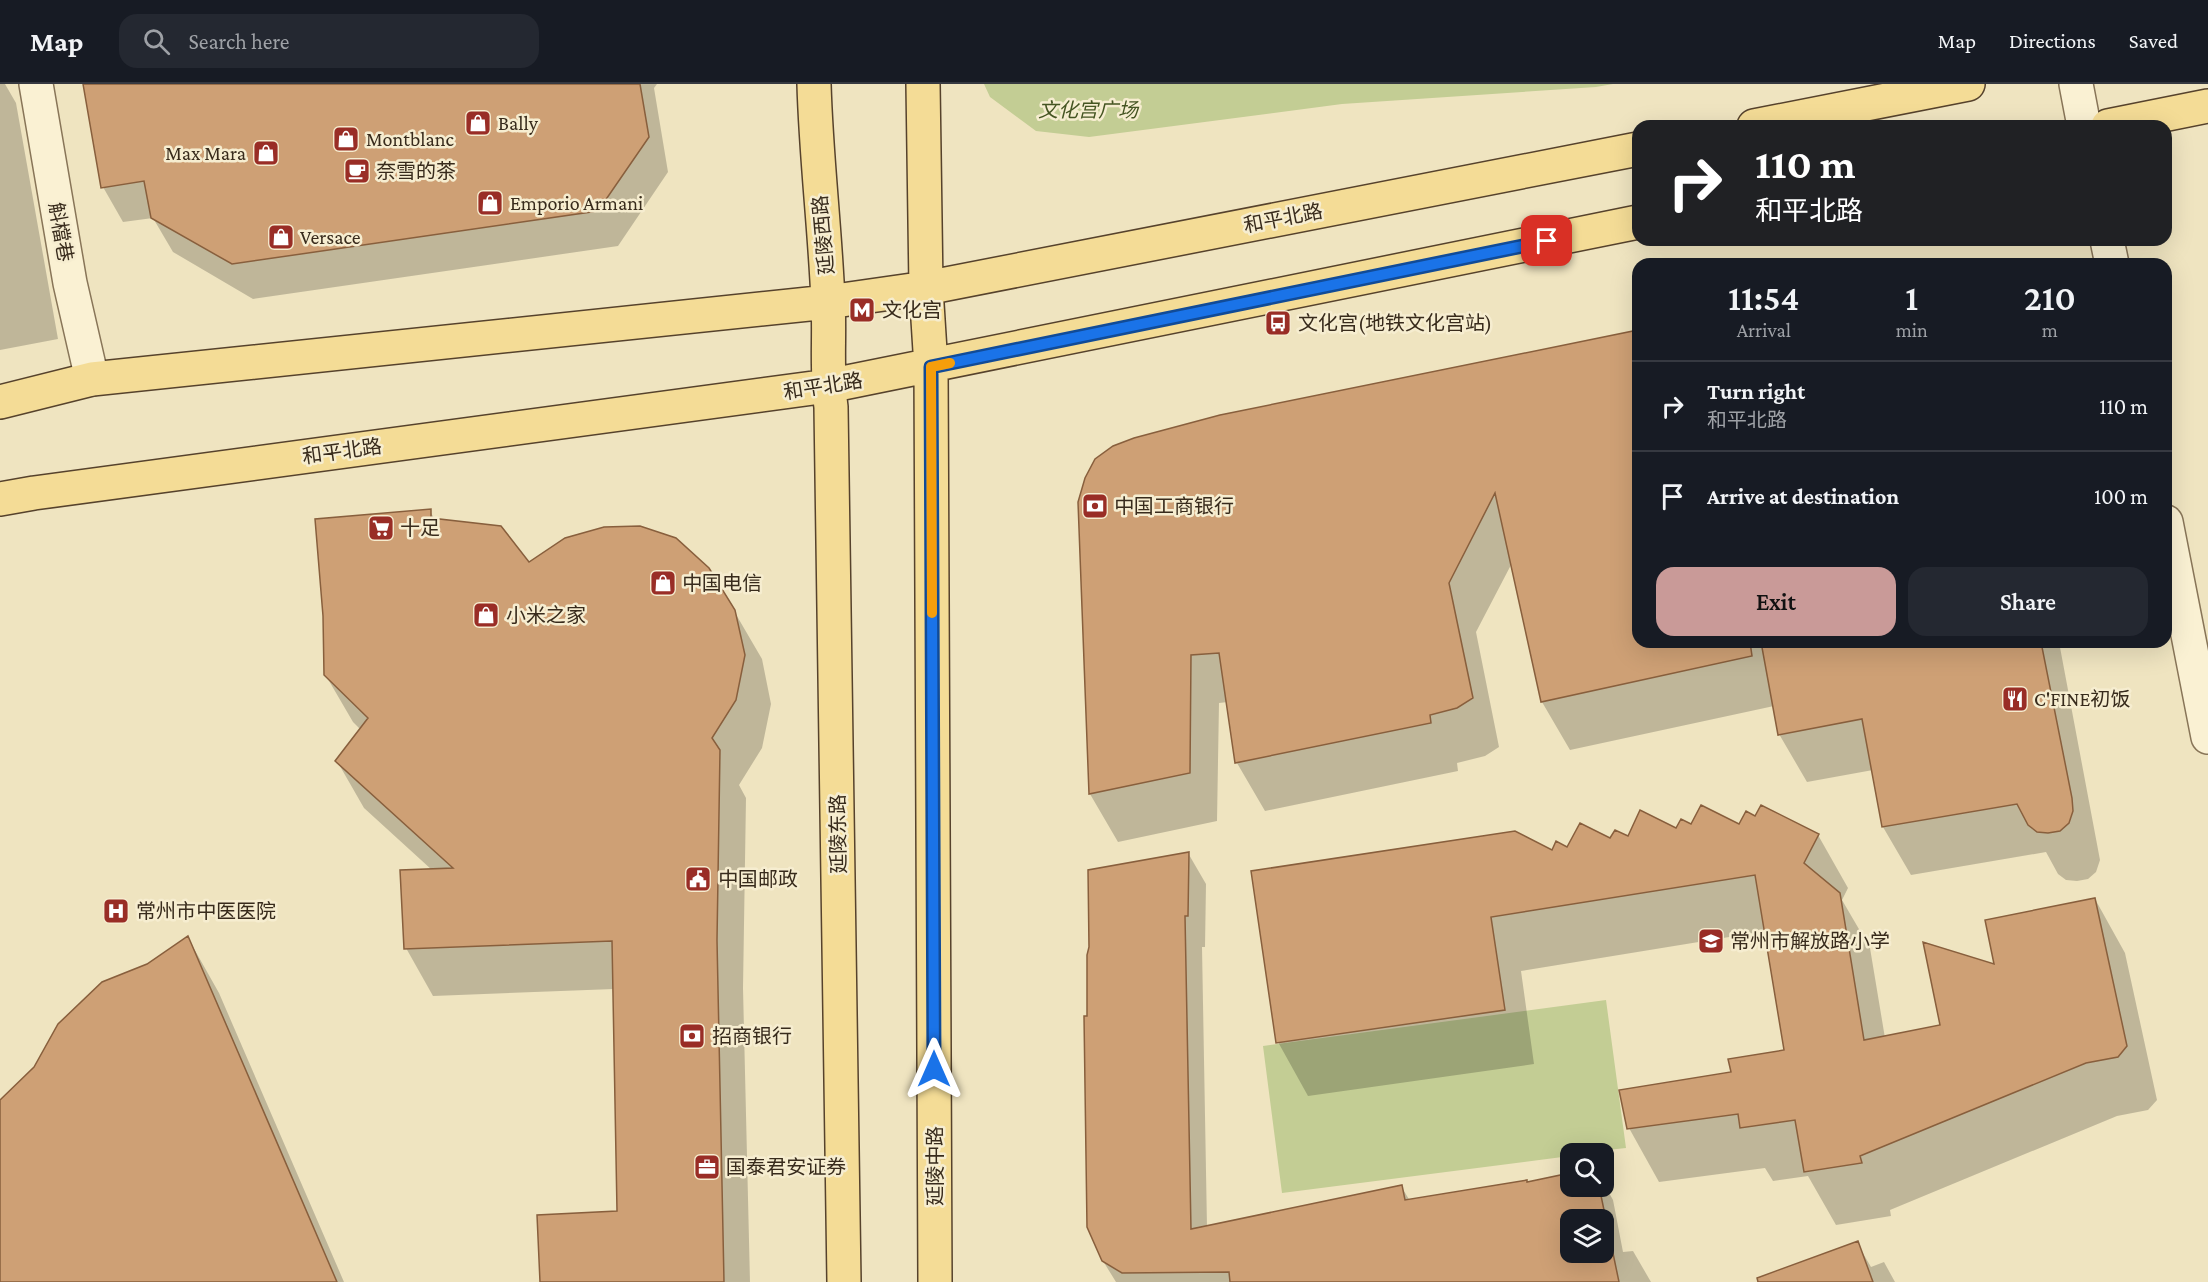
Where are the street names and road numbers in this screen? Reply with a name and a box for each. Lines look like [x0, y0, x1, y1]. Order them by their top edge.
street label: 延陵西路 [809, 194, 837, 276]
street label: 和平北路 [1242, 200, 1324, 236]
street label: 斛檔巷 [45, 201, 77, 263]
street label: 和平北路 [782, 369, 864, 403]
street label: 和平北路 [301, 435, 383, 467]
street label: 延陵东路 [826, 794, 850, 874]
street label: 延陵中路 [924, 1126, 946, 1206]

